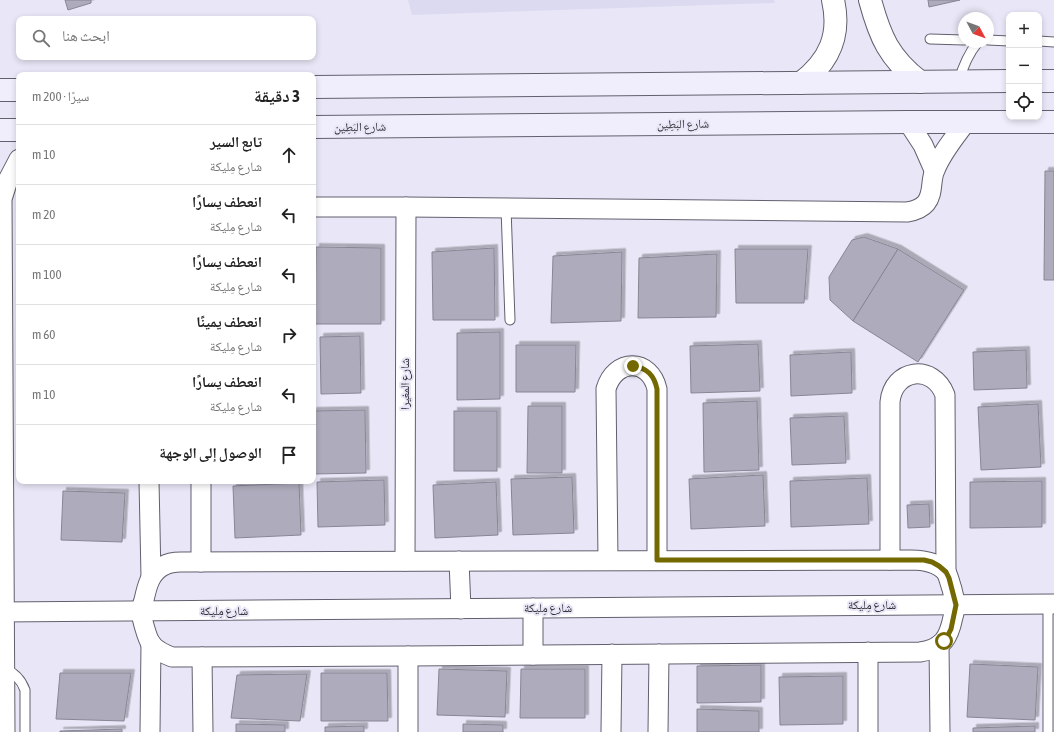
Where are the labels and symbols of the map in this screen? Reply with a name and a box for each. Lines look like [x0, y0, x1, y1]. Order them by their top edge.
north arrow [958, 12, 994, 48]
street label: شارع البَطِين [657, 117, 709, 132]
street label: شارع البَطِين [334, 120, 386, 135]
route end [624, 357, 642, 375]
street label: شارع المغيرا [398, 358, 413, 410]
street label: شارع مِليكة [848, 598, 896, 613]
street label: شارع مِليكة [524, 601, 572, 616]
street label: شارع مِليكة [200, 604, 248, 619]
route start [935, 632, 953, 650]

